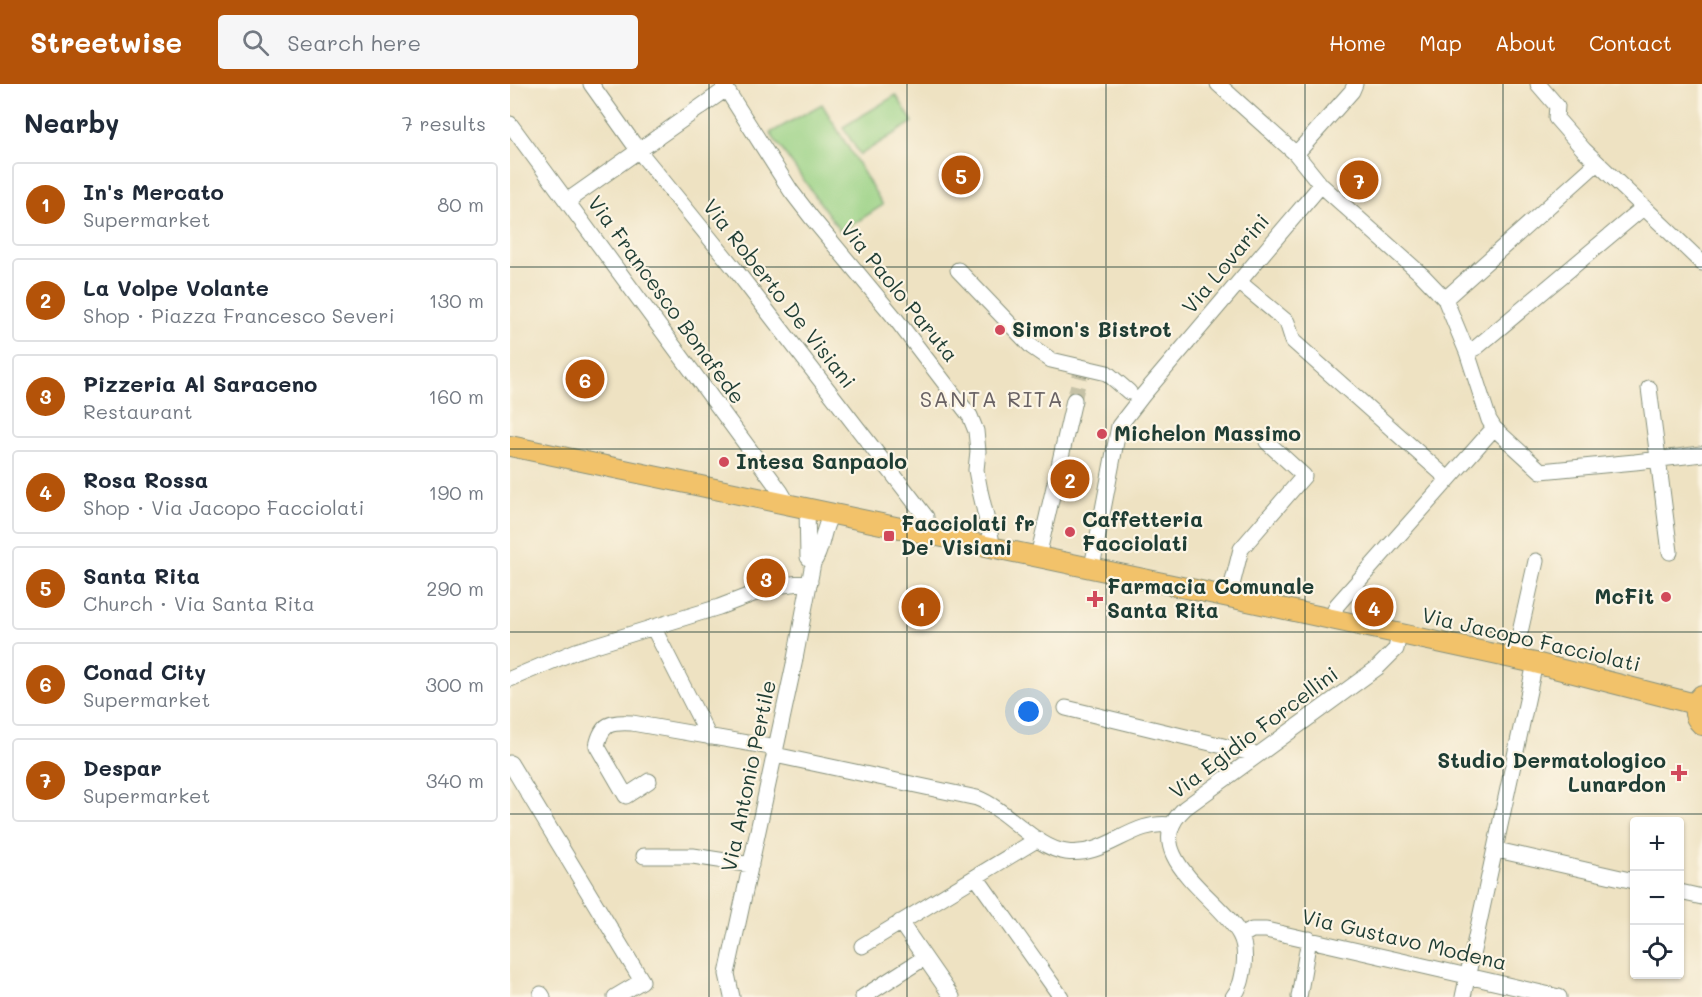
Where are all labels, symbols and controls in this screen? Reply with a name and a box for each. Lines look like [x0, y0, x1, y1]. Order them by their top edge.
search box [218, 15, 638, 69]
text: Streetwise [30, 24, 182, 60]
icon: search [239, 26, 272, 59]
text: Search here [287, 28, 421, 57]
text: Home [1329, 29, 1386, 56]
text: Map [1419, 29, 1462, 56]
text: About [1495, 29, 1556, 56]
text: Contact [1589, 29, 1672, 56]
text: Nearby [24, 106, 119, 140]
text: 7 results [402, 110, 486, 136]
pin: 5 [942, 152, 980, 197]
pin: 7 [1340, 158, 1378, 202]
text: In's Mercato [83, 177, 224, 206]
street label: Via Francesco Bonafede [582, 189, 752, 409]
text: 1 [41, 191, 50, 217]
text: 80 m [437, 191, 484, 217]
street label: Via Roberto De Visiani [698, 193, 862, 393]
text: Supermarket [83, 206, 210, 232]
street label: Via Lovarini [1175, 207, 1275, 319]
street label: Via Paolo Paruta [835, 215, 965, 367]
text: La Volpe Volante [83, 273, 269, 302]
text: 2 [40, 287, 51, 313]
text: 130 m [429, 287, 484, 313]
text: Shop · Piazza Francesco Severi [83, 302, 395, 328]
place label: Simon's Bistrot [1012, 315, 1172, 342]
marker: Simon's Bistrot [993, 323, 1007, 337]
pin: 6 [566, 356, 604, 402]
text: Pizzeria Al Saraceno [83, 369, 317, 398]
text: 3 [40, 383, 52, 409]
text: 160 m [428, 383, 484, 409]
district label: SANTA RITA [920, 384, 1064, 413]
text: Restaurant [83, 398, 193, 424]
place label: Michelon Massimo [1114, 419, 1301, 446]
marker: Michelon Massimo [1095, 427, 1109, 441]
place label: Intesa Sanpaolo [736, 447, 907, 474]
marker: Intesa Sanpaolo [717, 455, 731, 469]
pin: 2 [1050, 456, 1090, 502]
text: Rosa Rossa [83, 465, 208, 494]
text: 4 [39, 479, 52, 505]
text: 190 m [429, 479, 484, 505]
text: Shop · Via Jacopo Facciolati [83, 494, 364, 520]
place label: Caffetteria Facciolati [1082, 505, 1203, 556]
place label: Facciolati fr De' Visiani [901, 509, 1035, 560]
marker: Caffetteria Facciolati [1063, 525, 1077, 539]
marker: Facciolati fr De' Visiani [882, 529, 896, 543]
pin: 3 [746, 556, 786, 600]
text: Santa Rita [83, 561, 200, 590]
place label: Farmacia Comunale Santa Rita [1107, 572, 1314, 623]
text: 5 [40, 575, 51, 601]
text: 290 m [426, 575, 484, 601]
place label: McFit [1595, 582, 1654, 609]
pin: 1 [902, 584, 940, 630]
pin: 4 [1354, 584, 1394, 630]
text: Church · Via Santa Rita [83, 590, 315, 616]
marker: McFit [1659, 590, 1673, 604]
marker: Farmacia Comunale Santa Rita [1088, 592, 1102, 606]
street label: Via Jacopo Facciolati [1419, 600, 1643, 677]
text: Conad City [83, 657, 206, 686]
street label: Via Egidio Forcellini [1163, 660, 1343, 804]
text: 6 [39, 671, 52, 697]
text: 300 m [425, 671, 484, 697]
street label: Via Antonio Pertile [714, 677, 781, 874]
text: Supermarket [83, 686, 210, 712]
your location [1014, 697, 1043, 726]
place label: Studio Dermatologico Lunardon [1437, 746, 1666, 797]
text: Despar [83, 753, 162, 782]
marker: Studio Dermatologico Lunardon [1670, 764, 1688, 782]
text: 7 [40, 767, 51, 793]
text: 340 m [426, 767, 484, 793]
text: Supermarket [83, 782, 210, 808]
map controls [1630, 817, 1684, 979]
button: + [1630, 817, 1684, 871]
button: − [1630, 871, 1684, 925]
street label: Via Gustavo Modena [1299, 902, 1510, 975]
button: locate [1630, 925, 1684, 979]

